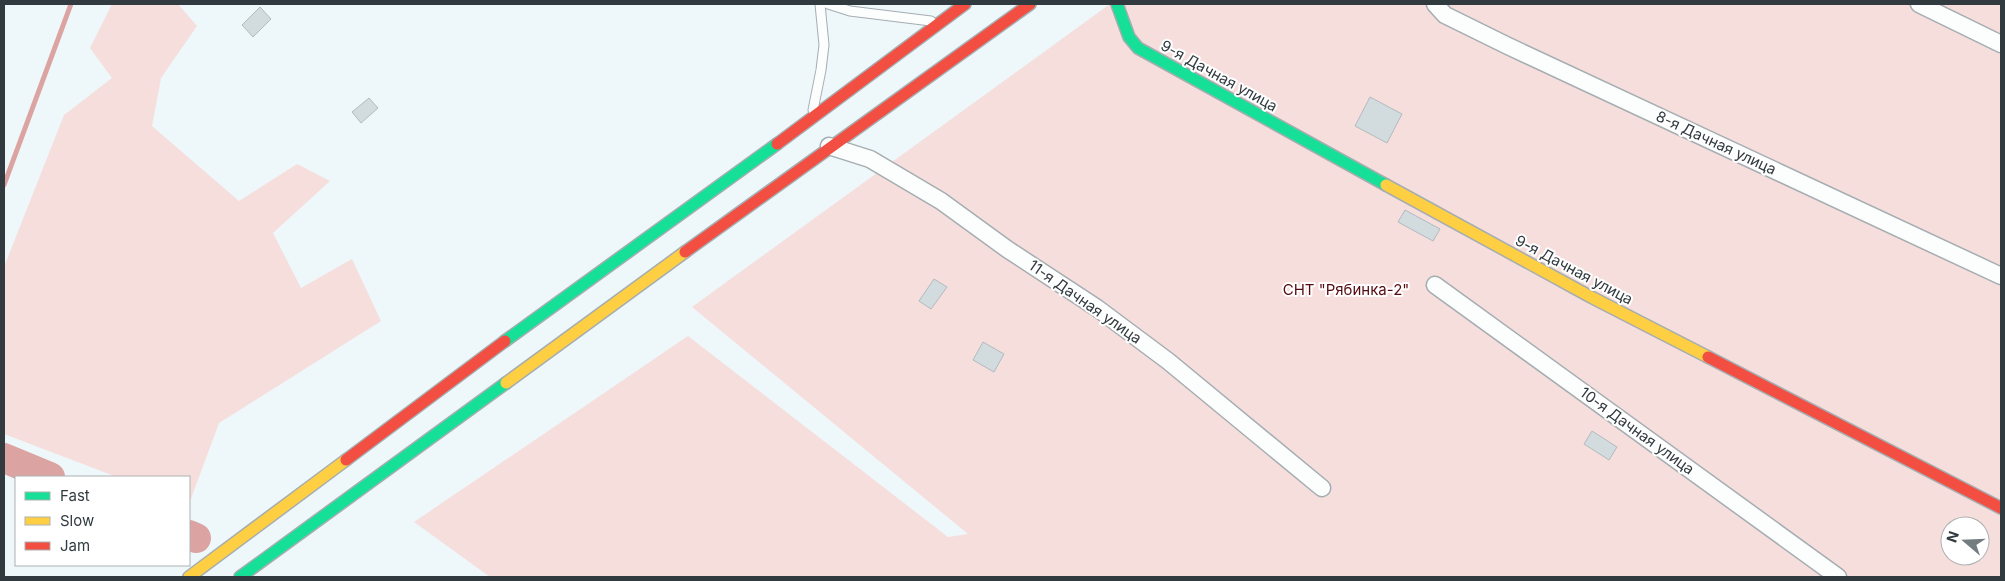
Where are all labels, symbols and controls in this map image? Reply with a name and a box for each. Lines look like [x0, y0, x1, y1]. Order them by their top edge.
street label: 9-я Дачная улица [1158, 36, 1281, 116]
street label: 8-я Дачная улица [1653, 106, 1779, 179]
street label: 9-я Дачная улица [1512, 231, 1636, 309]
street label: 11-я Дачная улица [1025, 256, 1145, 348]
park label: СНТ "Рябинка-2" [1283, 280, 1409, 299]
street label: 10-я Дачная улица [1576, 383, 1698, 478]
legend [15, 476, 190, 566]
text: Fast [60, 486, 90, 505]
text: Slow [60, 511, 94, 530]
north arrow [1940, 516, 1990, 566]
text: N [1942, 529, 1962, 544]
text: Jam [60, 536, 90, 555]

